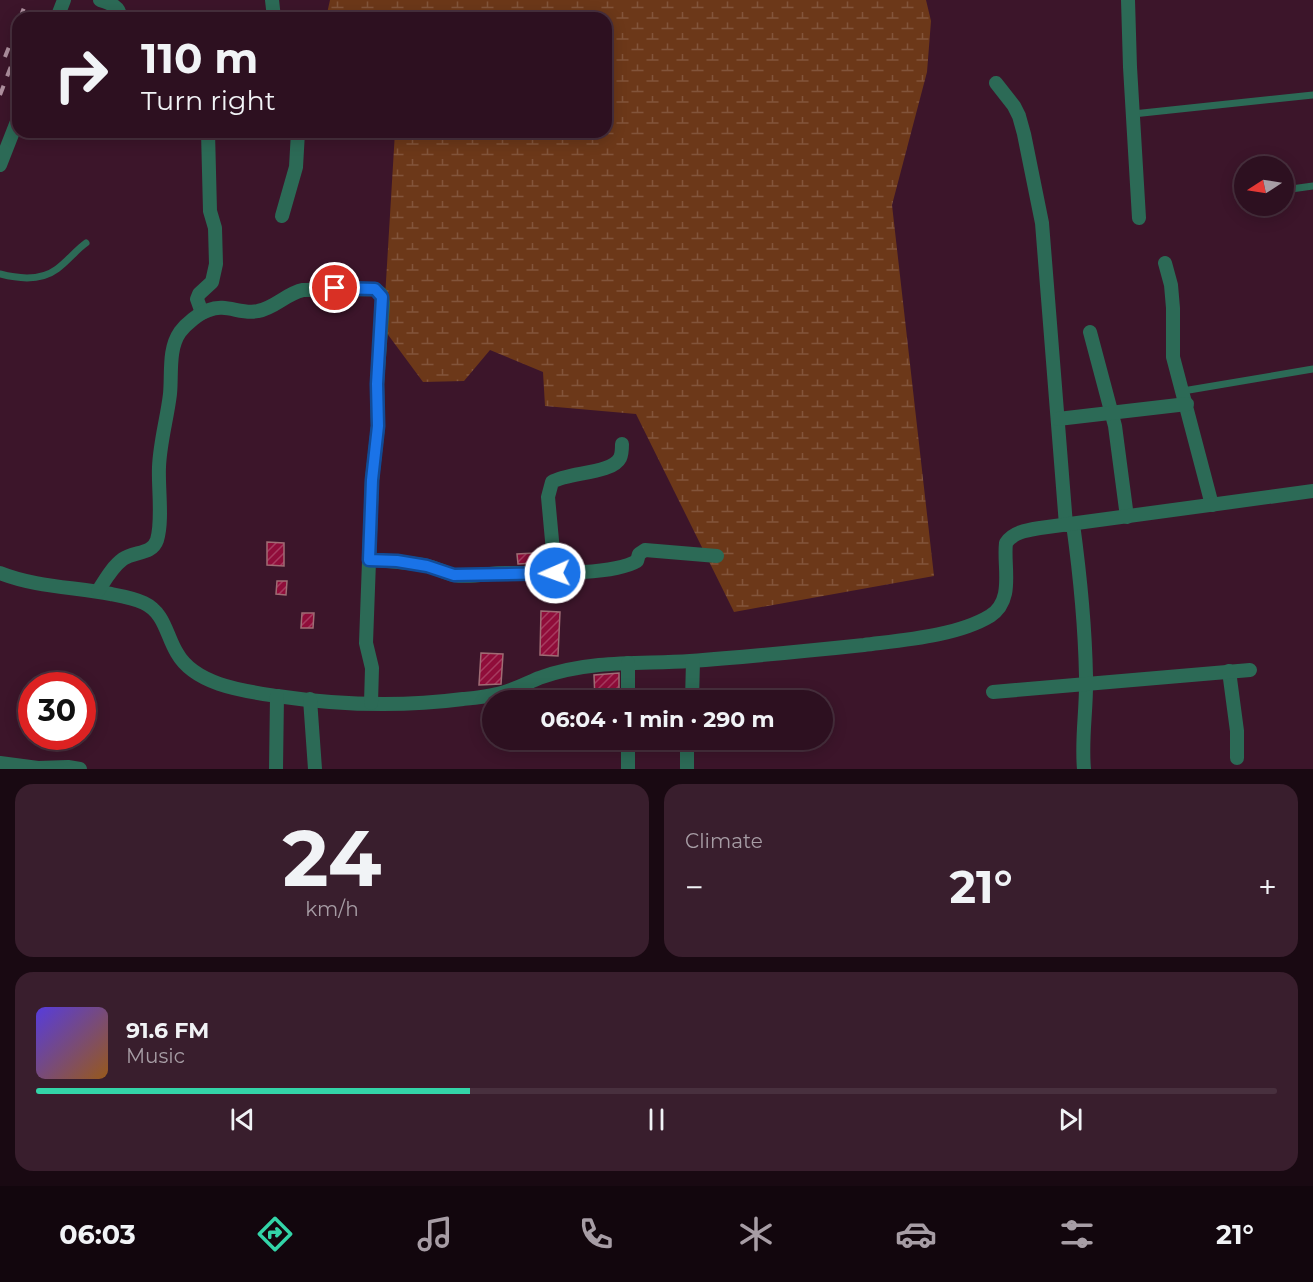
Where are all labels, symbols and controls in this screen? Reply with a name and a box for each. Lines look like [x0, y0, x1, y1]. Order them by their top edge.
text: 110 m [141, 32, 258, 84]
icon: right [42, 36, 120, 114]
text: Turn right [141, 84, 276, 117]
north arrow [1234, 156, 1294, 216]
map controls [1234, 156, 1294, 216]
pin [309, 262, 360, 313]
icon: arrive [318, 271, 351, 304]
position arrow [523, 541, 587, 605]
speed limit sign: 30 [18, 672, 96, 750]
text: 06:04 · 1 min · 290 m [541, 706, 775, 733]
text: 24 [283, 810, 381, 906]
text: Climate [685, 829, 763, 853]
text: 21° [949, 859, 1013, 914]
text: − [685, 867, 704, 907]
text: + [1258, 867, 1277, 907]
text: km/h [305, 897, 359, 921]
text: 91.6 FM [126, 1017, 209, 1044]
text: Music [126, 1044, 185, 1068]
icon: previous [226, 1103, 259, 1136]
icon: pause [640, 1103, 673, 1136]
icon: next [1054, 1103, 1087, 1136]
icon: directions [254, 1213, 296, 1255]
icon: music [414, 1213, 456, 1255]
icon: phone [575, 1213, 617, 1255]
icon: climate [735, 1213, 777, 1255]
icon: car [895, 1213, 937, 1255]
icon: filters [1056, 1213, 1098, 1255]
text: 06:03 [59, 1218, 136, 1251]
text: 21° [1216, 1218, 1254, 1251]

